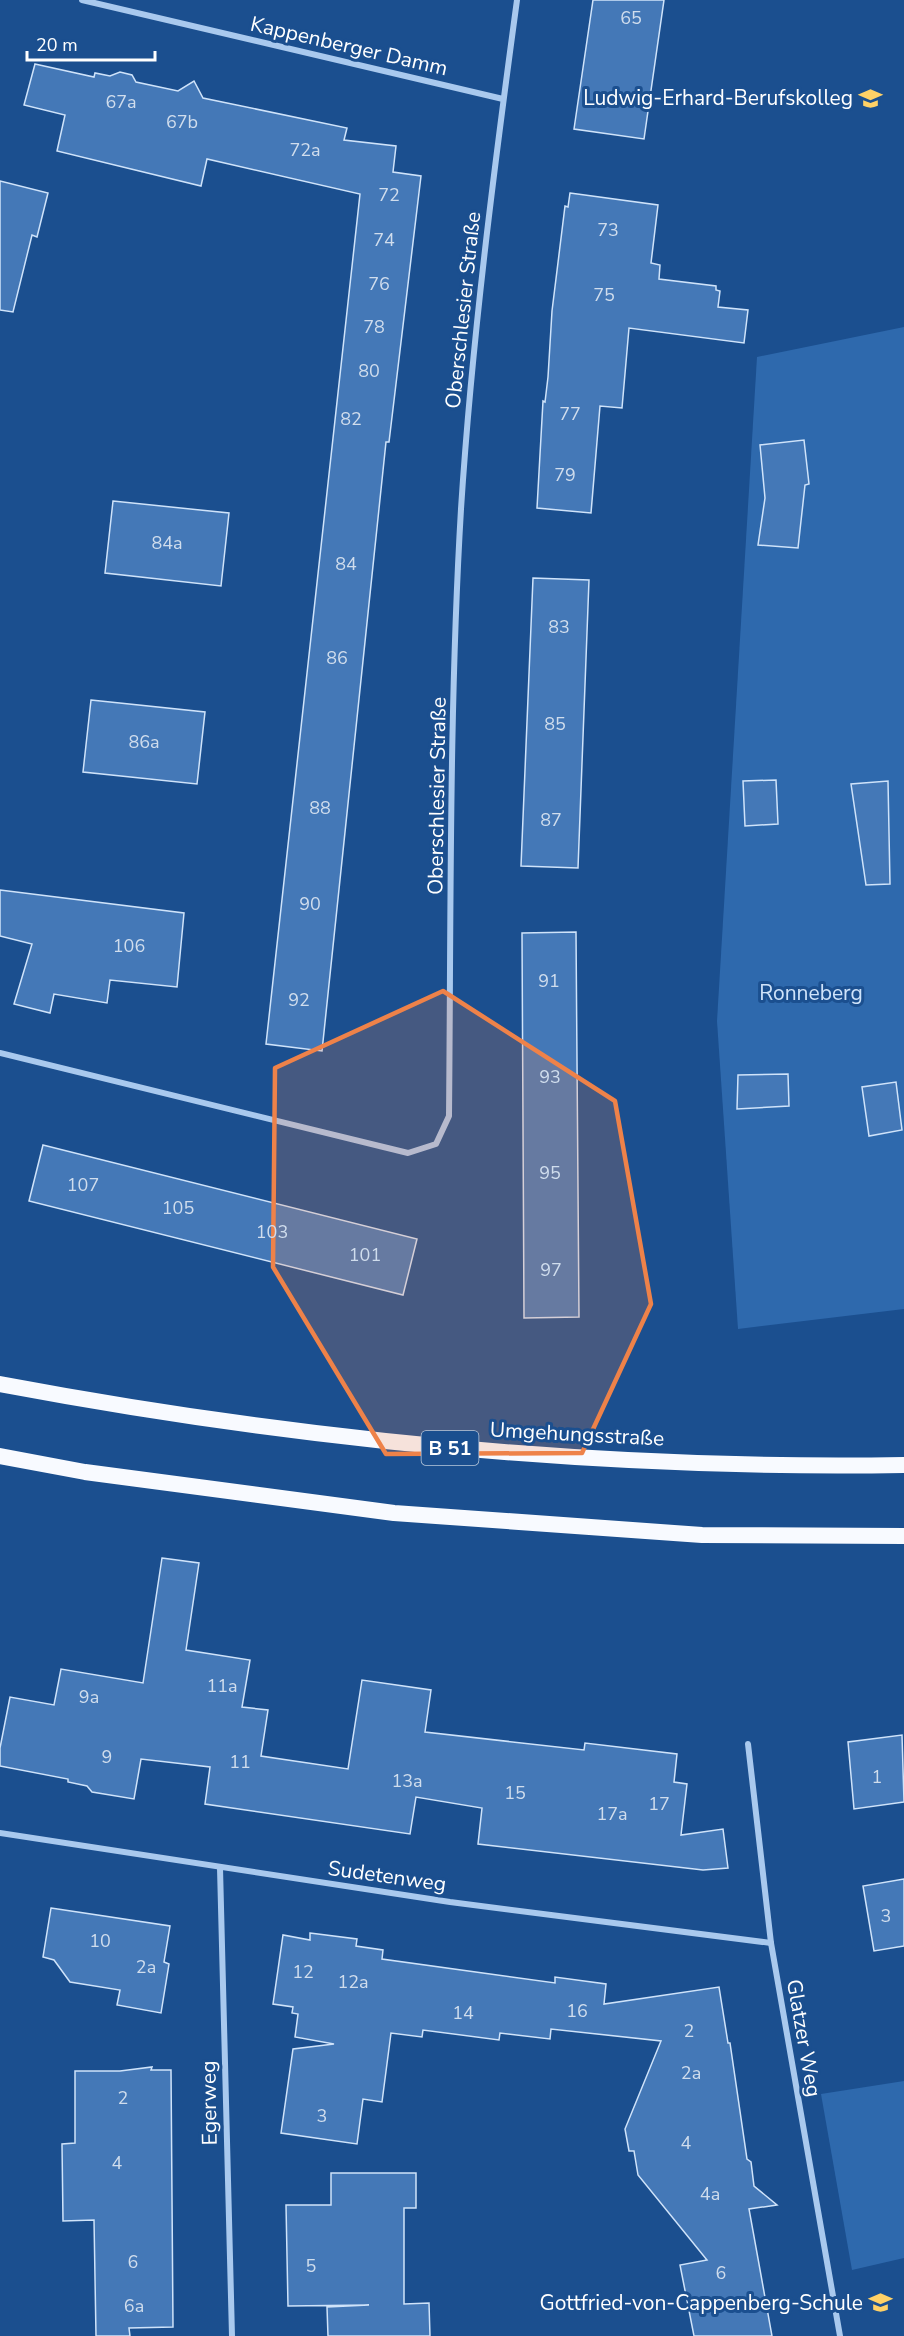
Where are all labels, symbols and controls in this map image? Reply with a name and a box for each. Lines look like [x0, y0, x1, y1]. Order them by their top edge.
house number: 65 [620, 6, 642, 30]
street label: Kappenberger Damm [248, 10, 450, 82]
scale bar [27, 24, 154, 62]
text: 20 m [36, 33, 78, 57]
place label: Ludwig-Erhard-Berufskolleg [583, 84, 853, 112]
school or university icon: Ludwig-Erhard-Berufskolleg [858, 85, 884, 111]
house number: 67a [105, 90, 137, 114]
house number: 67b [166, 110, 198, 134]
house number: 72a [289, 138, 321, 162]
house number: 72 [378, 183, 400, 207]
street label: Oberschlesier Straße [439, 210, 487, 410]
house number: 73 [597, 218, 619, 242]
house number: 74 [373, 228, 395, 252]
house number: 76 [368, 272, 390, 296]
house number: 75 [593, 283, 615, 307]
house number: 78 [363, 315, 385, 339]
house number: 80 [358, 359, 380, 383]
house number: 77 [559, 402, 581, 426]
house number: 82 [340, 407, 362, 431]
house number: 79 [554, 463, 576, 487]
house number: 84a [151, 531, 183, 555]
house number: 84 [335, 552, 357, 576]
house number: 83 [548, 615, 570, 639]
house number: 86 [326, 646, 348, 670]
street label: Oberschlesier Straße [421, 697, 453, 895]
house number: 85 [544, 712, 566, 736]
house number: 86a [128, 730, 160, 754]
house number: 88 [309, 796, 331, 820]
house number: 87 [540, 808, 562, 832]
house number: 90 [299, 892, 321, 916]
house number: 106 [113, 934, 145, 958]
house number: 91 [538, 969, 560, 993]
park label: Ronneberg [759, 979, 863, 1007]
house number: 92 [288, 988, 310, 1012]
house number: 93 [539, 1065, 561, 1089]
house number: 95 [539, 1161, 561, 1185]
house number: 107 [67, 1173, 99, 1197]
house number: 105 [162, 1196, 194, 1220]
house number: 103 [256, 1220, 288, 1244]
house number: 101 [349, 1243, 381, 1267]
house number: 97 [540, 1258, 562, 1282]
street label: Umgehungsstraße [489, 1415, 665, 1453]
road number: B 51 [422, 1431, 478, 1465]
house number: 11a [206, 1674, 238, 1698]
house number: 9a [79, 1685, 99, 1709]
house number: 9 [102, 1745, 112, 1769]
house number: 11 [229, 1750, 251, 1774]
house number: 1 [872, 1765, 882, 1789]
house number: 13a [391, 1769, 423, 1793]
house number: 15 [504, 1781, 526, 1805]
house number: 17 [648, 1792, 670, 1816]
house number: 17a [596, 1802, 628, 1826]
street label: Sudetenweg [326, 1854, 448, 1898]
house number: 3 [881, 1904, 891, 1928]
house number: 10 [89, 1929, 111, 1953]
house number: 2a [136, 1955, 156, 1979]
house number: 12 [292, 1960, 314, 1984]
house number: 12a [337, 1970, 369, 1994]
street label: Glatzer Weg [780, 1977, 828, 2099]
house number: 16 [566, 1999, 588, 2023]
house number: 14 [452, 2001, 474, 2025]
house number: 2 [684, 2019, 694, 2043]
street label: Egerweg [194, 2060, 224, 2146]
house number: 2a [681, 2061, 701, 2085]
house number: 2 [118, 2086, 128, 2110]
house number: 3 [317, 2104, 327, 2128]
house number: 4 [681, 2131, 692, 2155]
house number: 4 [112, 2151, 123, 2175]
house number: 4a [700, 2182, 720, 2206]
house number: 6 [128, 2250, 138, 2274]
house number: 5 [306, 2254, 316, 2278]
house number: 6 [716, 2261, 726, 2285]
place label: Gottfried-von-Cappenberg-Schule [540, 2289, 863, 2317]
school or university icon: Gottfried-von-Cappenberg-Schule [868, 2290, 894, 2316]
house number: 6a [124, 2294, 144, 2318]

